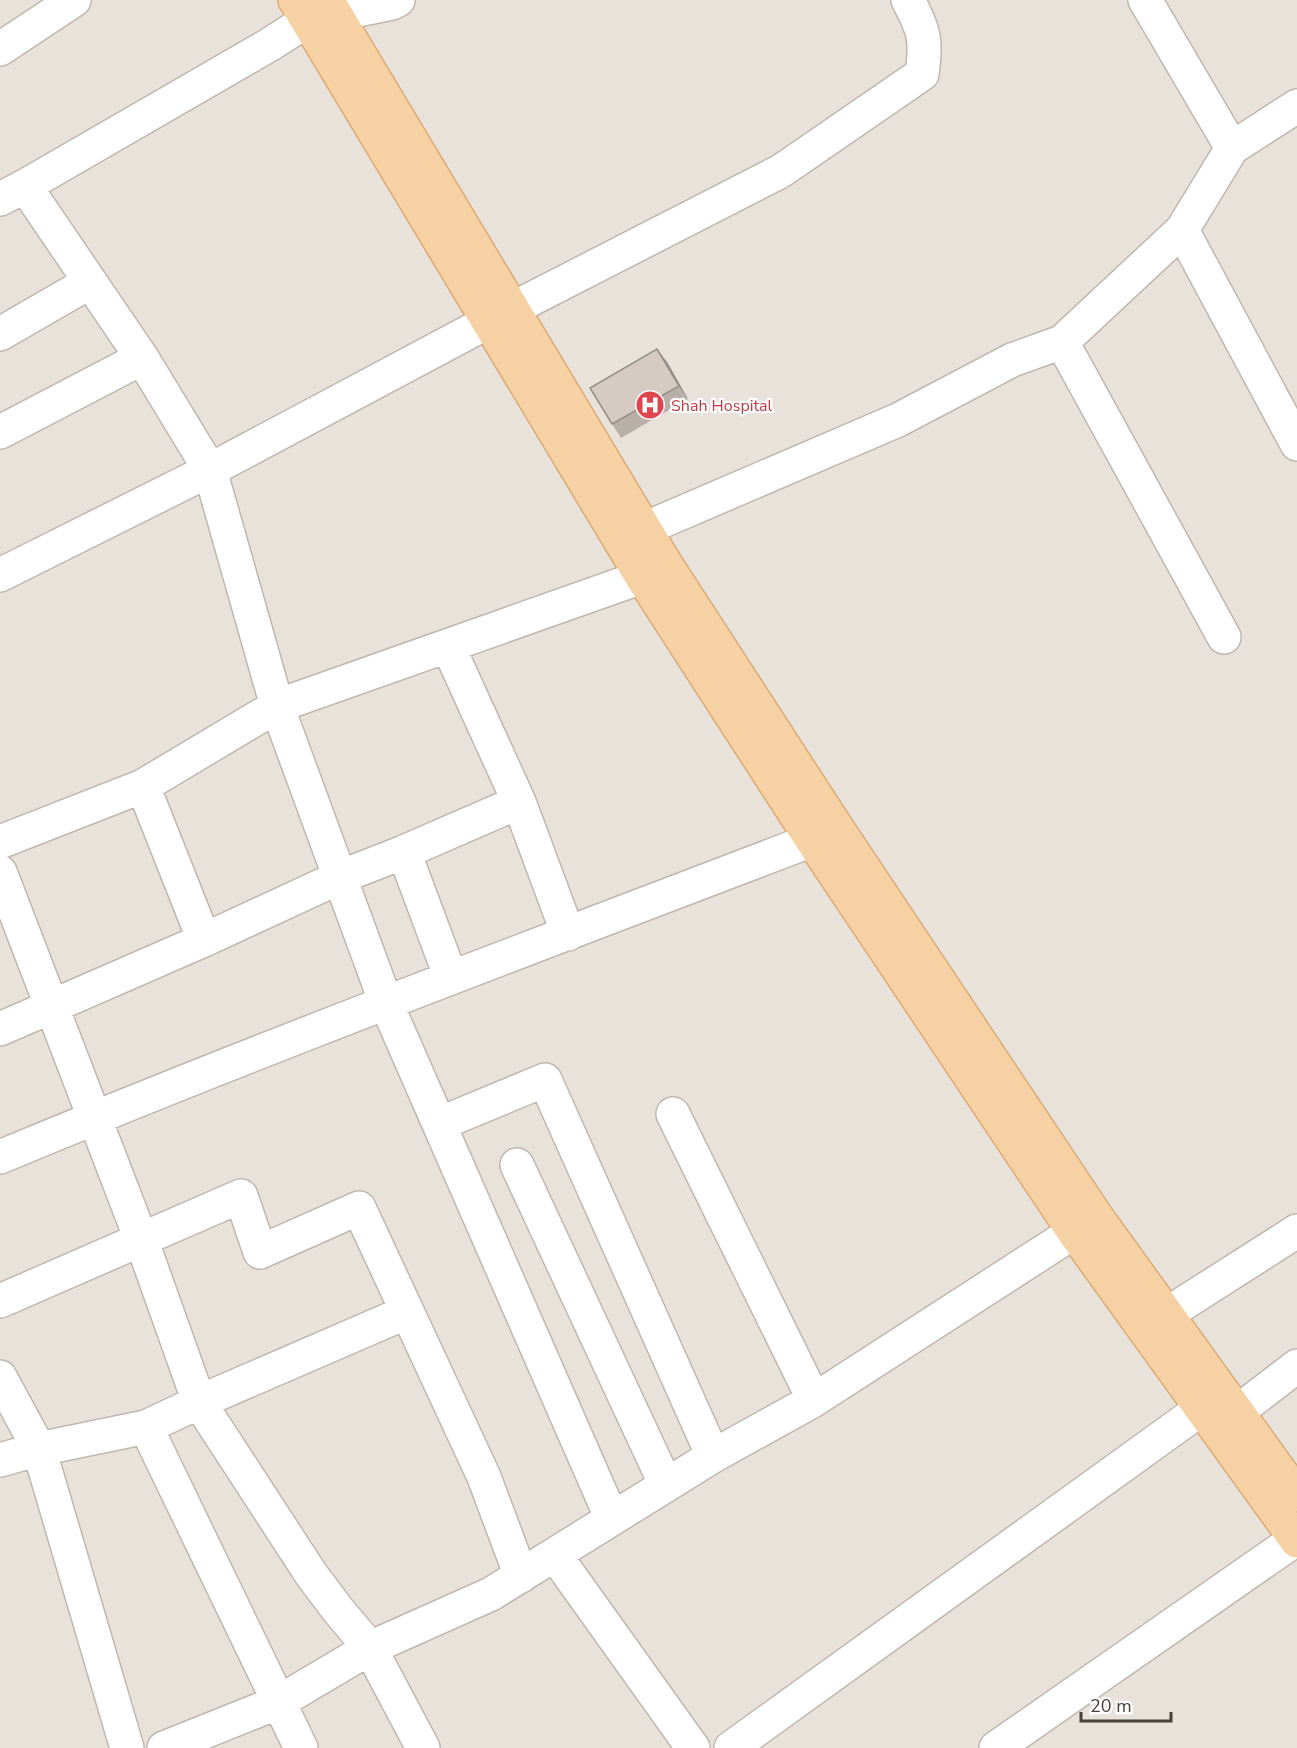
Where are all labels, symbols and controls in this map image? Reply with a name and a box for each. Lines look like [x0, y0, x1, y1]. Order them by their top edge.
hospital icon: Shah Hospital [634, 389, 666, 421]
place label: Shah Hospital [671, 395, 772, 417]
scale bar [1081, 1685, 1171, 1723]
text: 20 m [1090, 1694, 1132, 1718]

